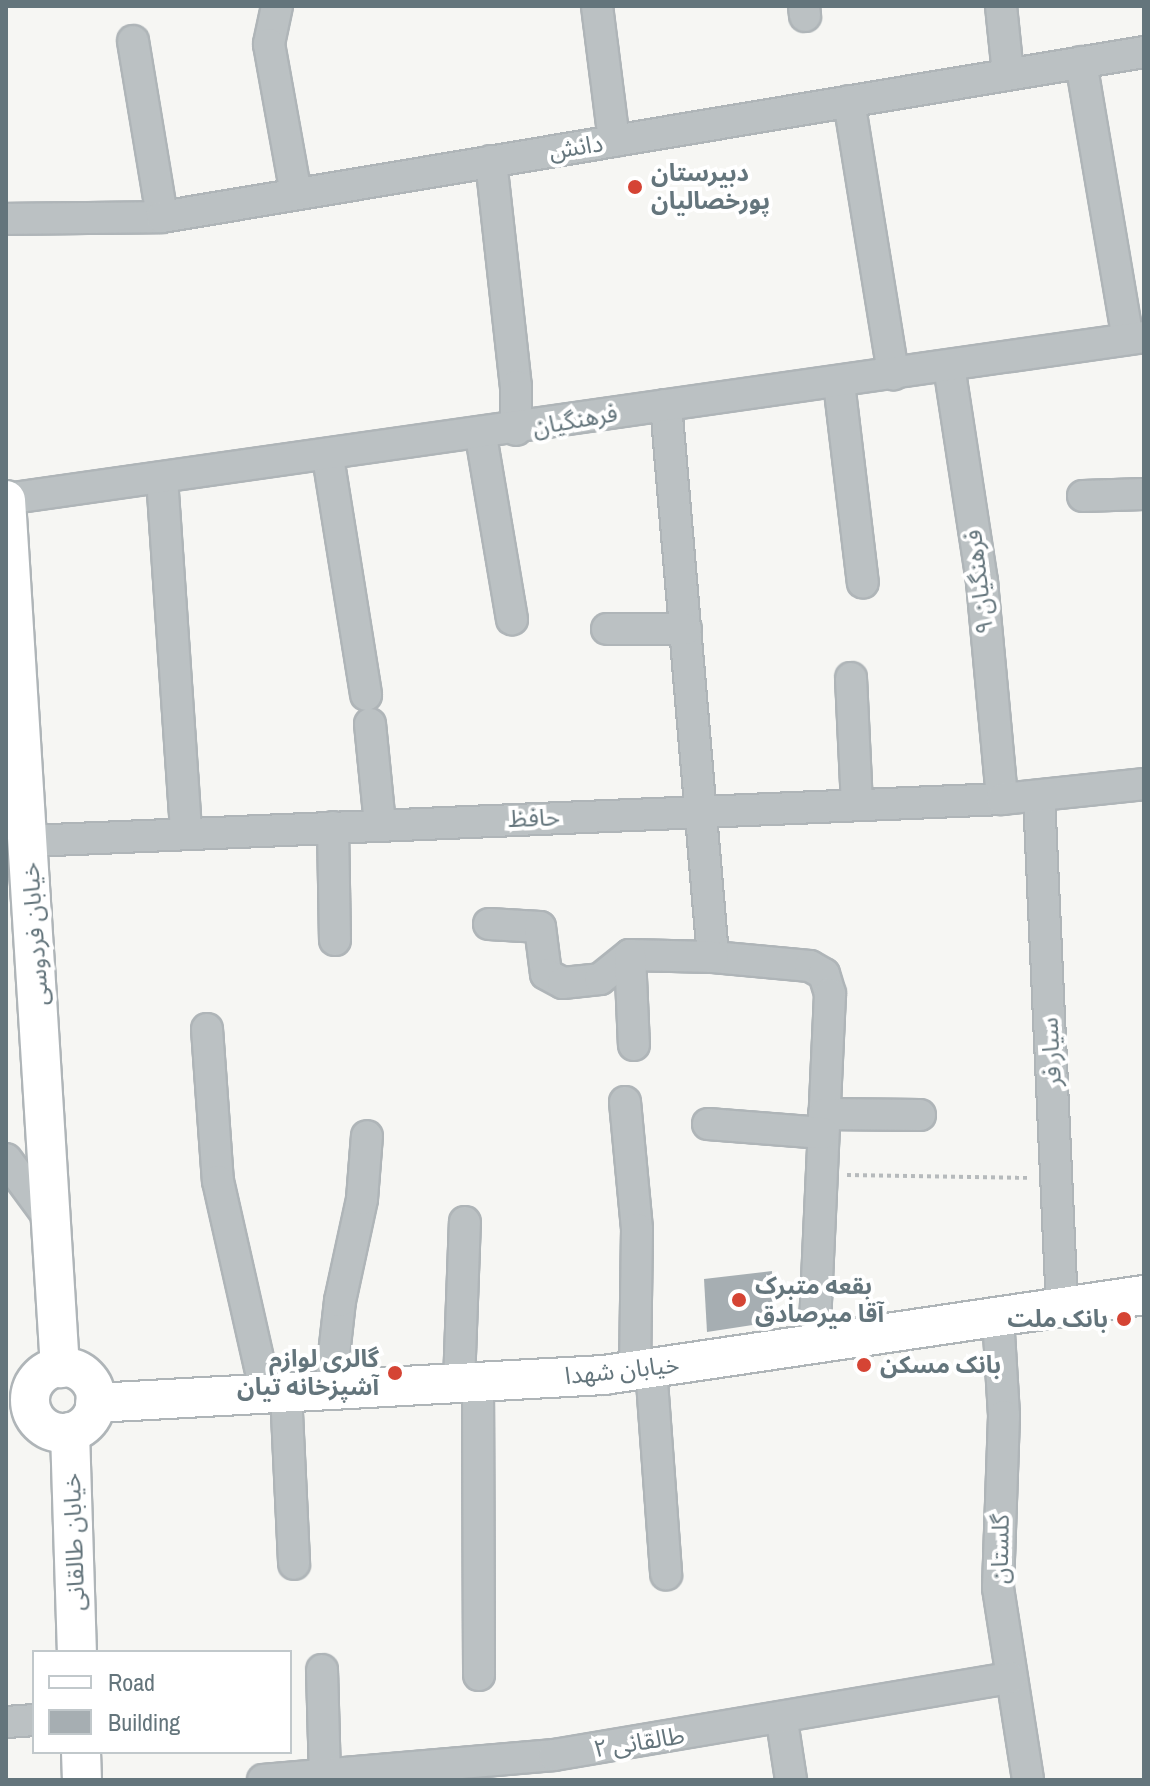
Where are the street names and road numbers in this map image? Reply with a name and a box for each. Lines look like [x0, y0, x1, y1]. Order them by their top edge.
street label: دانش [547, 129, 605, 165]
street label: فرهنگیان [530, 398, 620, 442]
street label: فرهنگیان ۹ [958, 528, 1000, 636]
street label: حافظ [508, 803, 560, 833]
street label: خیابان فردوسی [16, 861, 54, 1007]
street label: سیار فر [1035, 1017, 1067, 1087]
street label: خیابان شهدا [563, 1350, 681, 1390]
street label: خیابان طالقانی [57, 1473, 91, 1611]
street label: گلستان [985, 1514, 1015, 1584]
street label: طالقانی ۲ [591, 1721, 687, 1763]

